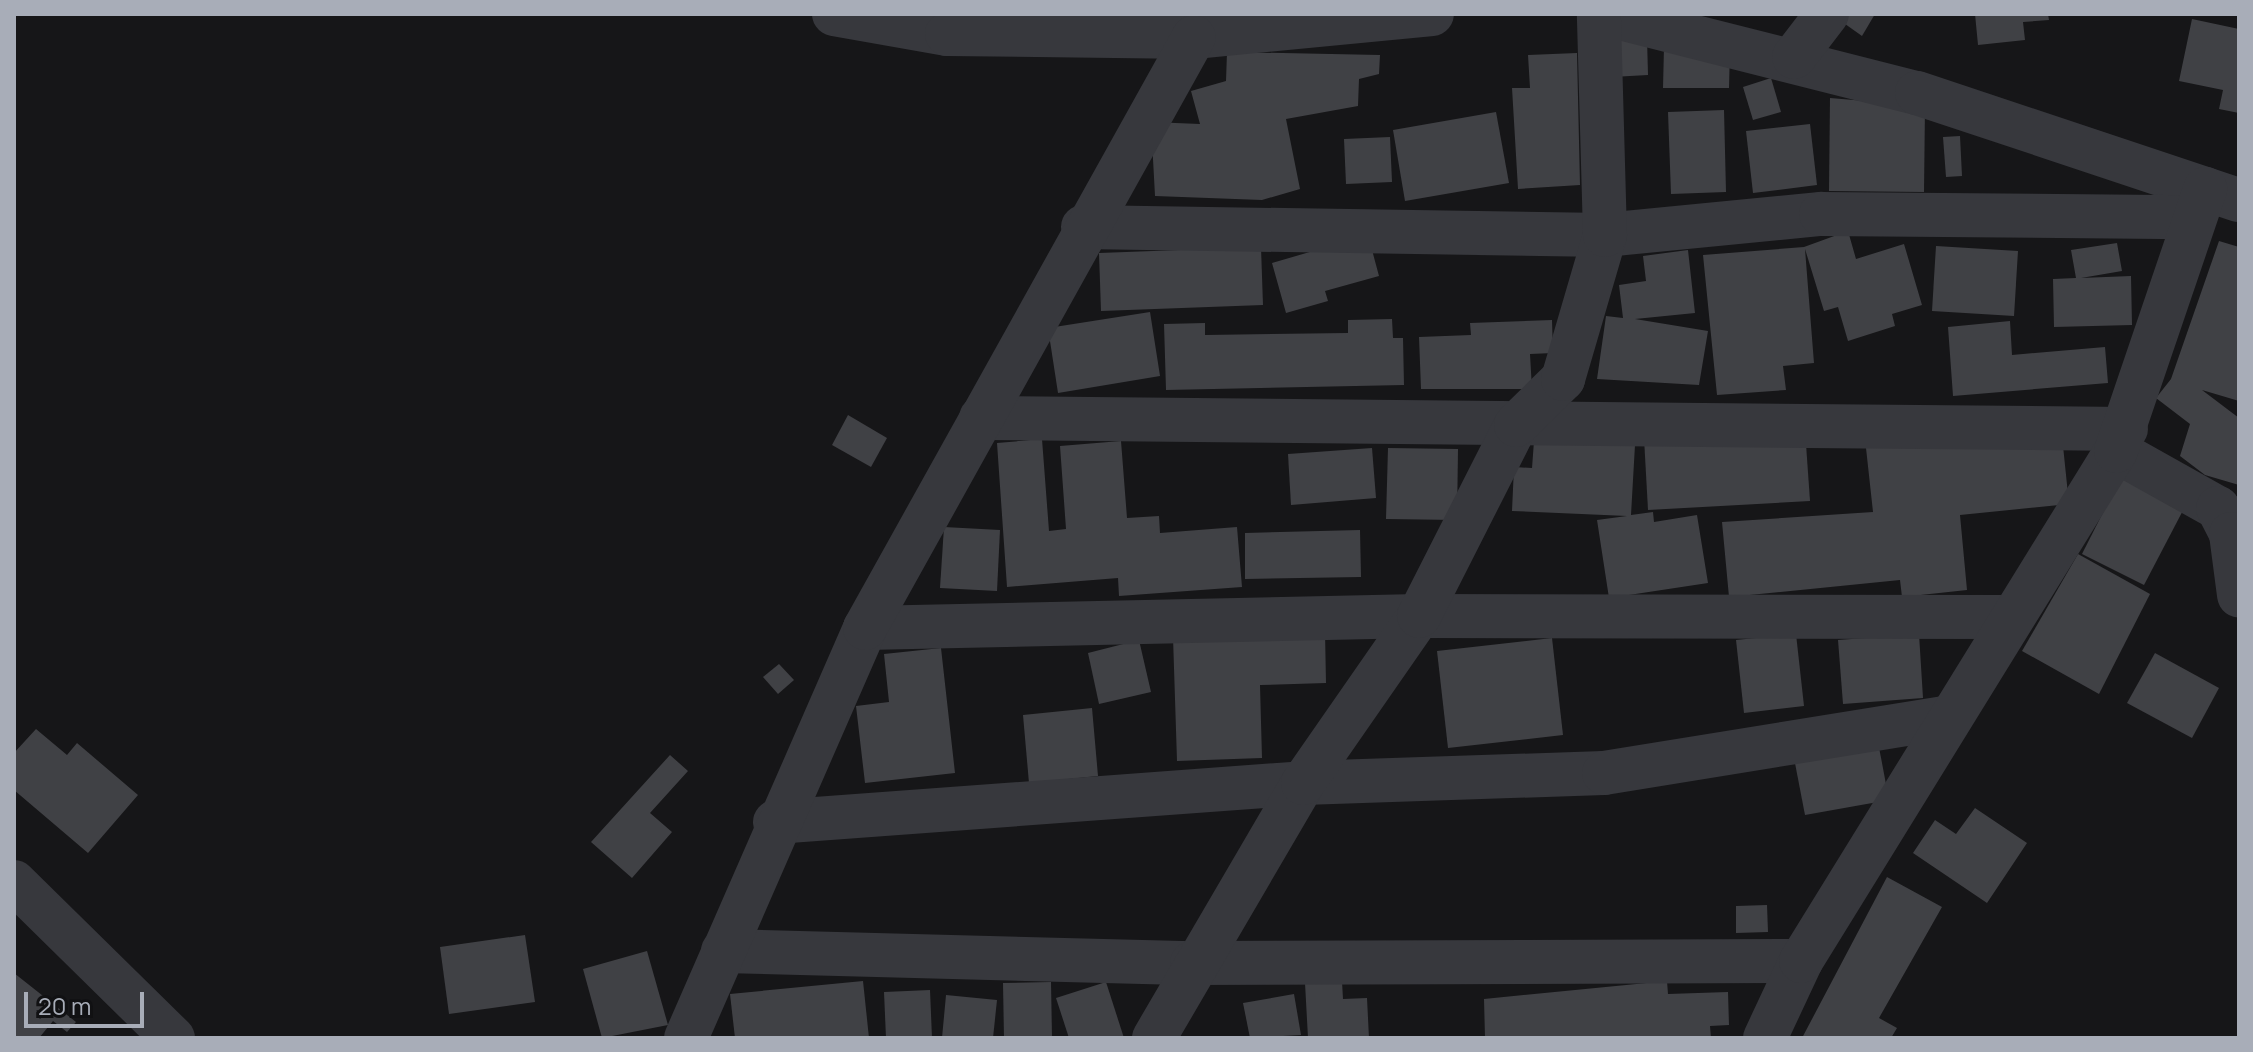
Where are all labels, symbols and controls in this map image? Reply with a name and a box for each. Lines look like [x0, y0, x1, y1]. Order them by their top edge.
scale bar [28, 976, 148, 1026]
text: 20 m [38, 989, 91, 1022]

